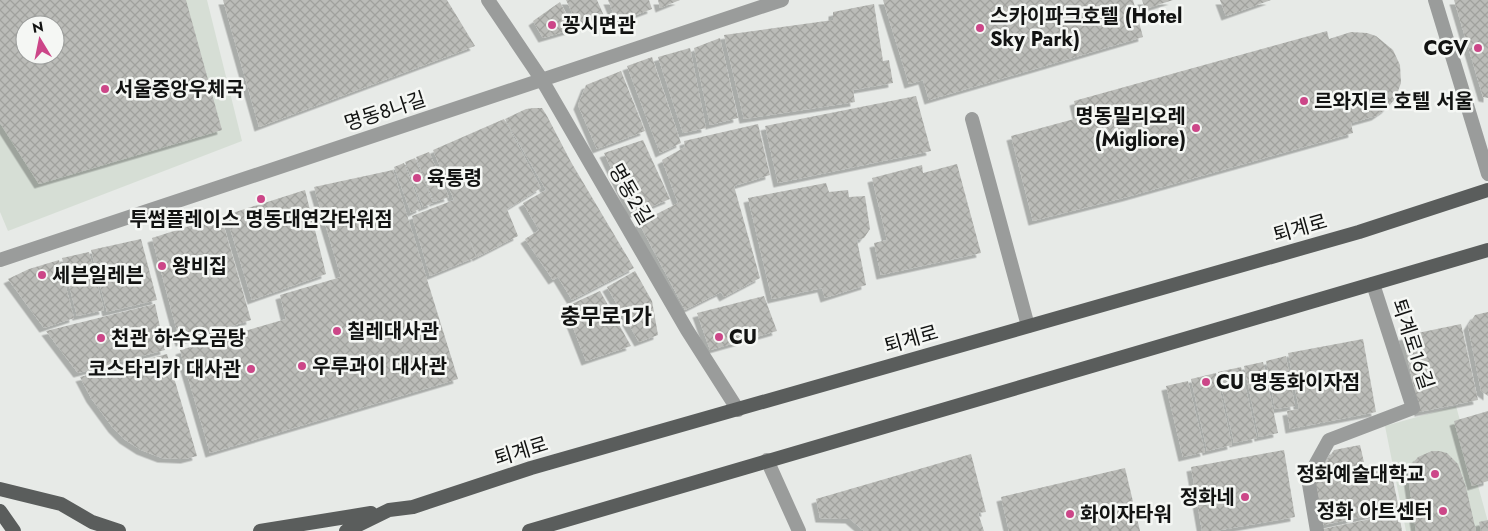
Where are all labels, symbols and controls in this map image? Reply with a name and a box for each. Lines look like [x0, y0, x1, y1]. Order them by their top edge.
place label: 스카이파크호텔 (Hotel Sky Park) [990, 2, 1182, 54]
place label: 꽁시면관 [562, 11, 636, 40]
north arrow [15, 15, 65, 65]
text: N [31, 16, 45, 38]
marker: 꽁시면관 [546, 19, 558, 31]
marker: 스카이파크호텔 (Hotel Sky Park) [974, 22, 986, 34]
place label: CGV [1424, 34, 1468, 63]
marker: CGV [1472, 42, 1484, 54]
place label: 서울중앙우체국 [115, 75, 244, 104]
marker: 서울중앙우체국 [99, 83, 111, 95]
street label: 명동8나길 [340, 85, 430, 138]
place label: 르와지르 호텔 서울 [1314, 87, 1473, 116]
marker: 르와지르 호텔 서울 [1298, 95, 1310, 107]
place label: 명동밀리오레 (Migliore) [1076, 102, 1186, 154]
marker: 명동밀리오레 (Migliore) [1190, 122, 1202, 134]
street label: 명동2길 [601, 158, 660, 230]
place label: 육통령 [427, 164, 482, 193]
marker: 육통령 [411, 172, 423, 184]
marker: 투썸플레이스 명동대연각타워점 [255, 193, 267, 205]
place label: 투썸플레이스 명동대연각타워점 [129, 205, 393, 234]
street label: 퇴계로 [1270, 207, 1331, 250]
place label: 왕비집 [172, 252, 227, 281]
marker: 왕비집 [156, 260, 168, 272]
place label: 세븐일레븐 [52, 261, 144, 290]
marker: 세븐일레븐 [36, 269, 48, 281]
street label: 퇴계로16길 [1384, 295, 1441, 393]
district label: 충무로1가 [560, 300, 652, 332]
place label: 칠레대사관 [347, 317, 440, 346]
street label: 퇴계로 [881, 318, 942, 361]
place label: CU [729, 323, 757, 352]
place label: 천관 하수오곰탕 [111, 324, 246, 353]
marker: 칠레대사관 [331, 325, 343, 337]
marker: CU [713, 331, 725, 343]
marker: 천관 하수오곰탕 [95, 332, 107, 344]
place label: 우루과이 대사관 [312, 352, 447, 381]
place label: 코스타리카 대사관 [88, 355, 242, 384]
marker: 우루과이 대사관 [296, 360, 308, 372]
marker: 코스타리카 대사관 [245, 363, 257, 375]
place label: CU 명동화이자점 [1216, 368, 1360, 397]
marker: CU 명동화이자점 [1200, 376, 1212, 388]
street label: 퇴계로 [491, 430, 552, 473]
place label: 정화예술대학교 [1296, 460, 1425, 489]
marker: 정화예술대학교 [1429, 468, 1441, 480]
place label: 정화네 [1180, 483, 1235, 512]
marker: 정화네 [1239, 491, 1251, 503]
place label: 정화 아트센터 [1317, 497, 1433, 526]
place label: 화이자타워 [1080, 500, 1172, 529]
marker: 정화 아트센터 [1437, 505, 1449, 517]
marker: 화이자타워 [1064, 508, 1076, 520]

